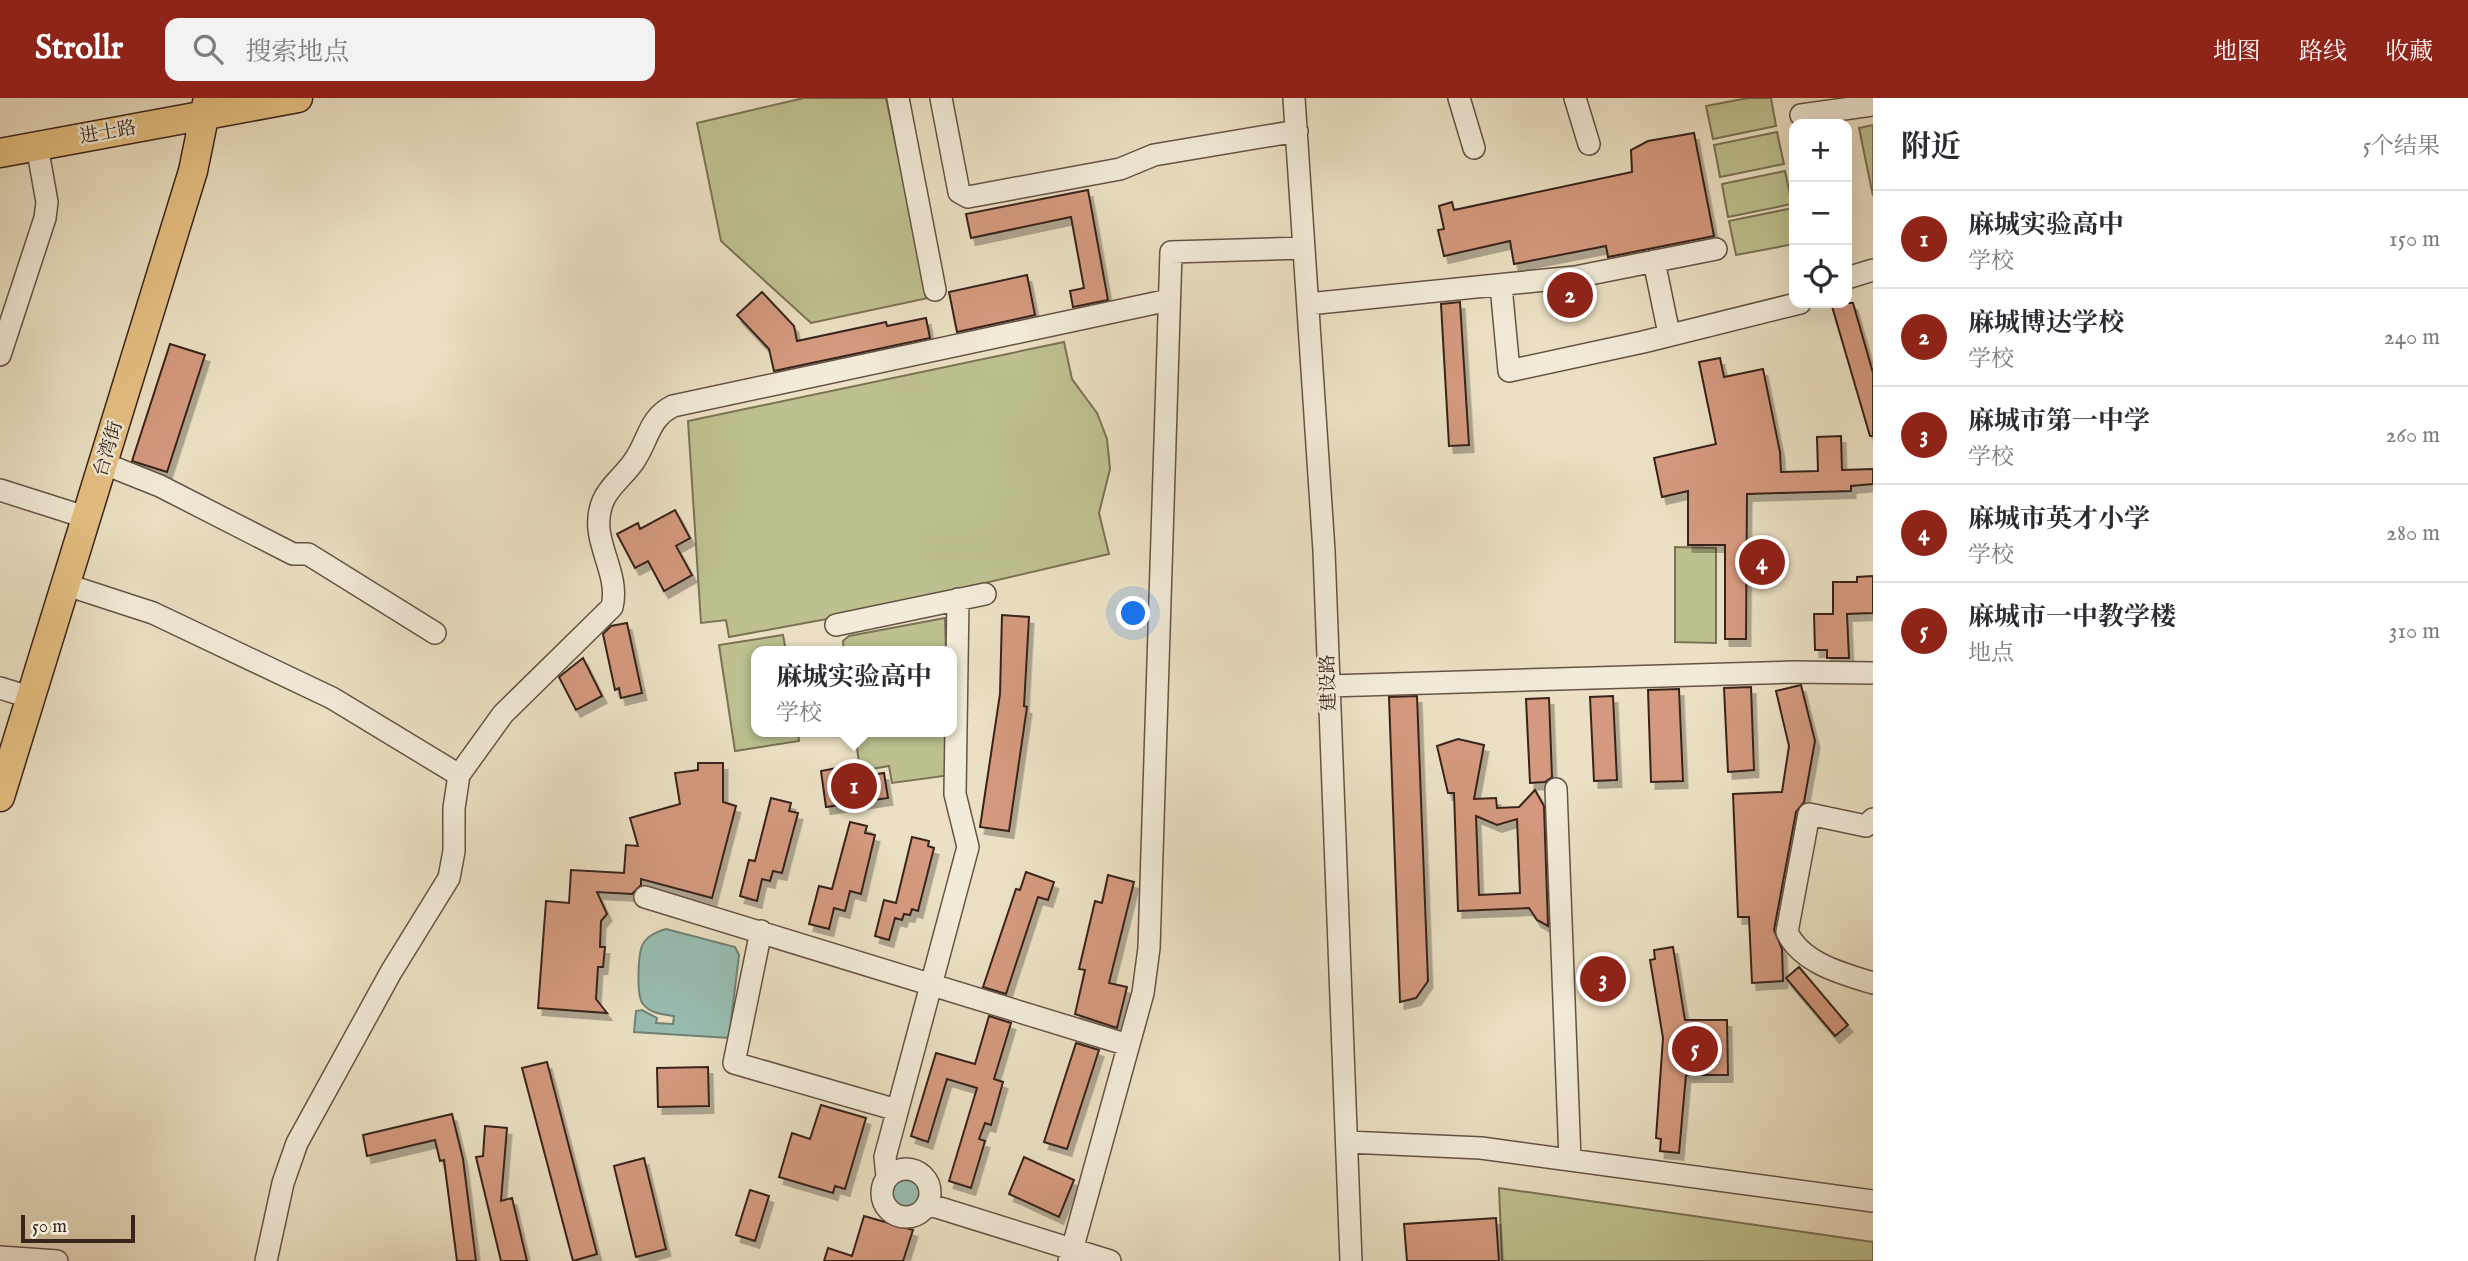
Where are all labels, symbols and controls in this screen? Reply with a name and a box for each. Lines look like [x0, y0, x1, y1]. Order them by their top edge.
search box [165, 18, 655, 81]
text: Strollr [35, 28, 123, 70]
icon: search [189, 30, 227, 68]
text: 搜索地点 [245, 36, 349, 69]
text: 地图 [2213, 37, 2261, 68]
text: 路线 [2299, 37, 2347, 68]
text: 收藏 [2385, 37, 2433, 68]
street label: 进士路 [78, 116, 138, 150]
map controls [1789, 119, 1852, 308]
button: + [1789, 119, 1852, 182]
text: 附近 [1901, 129, 1961, 167]
text: 5个结果 [2363, 132, 2440, 161]
button: − [1789, 182, 1852, 245]
text: 麻城实验高中 [1968, 209, 2124, 242]
text: 1 [1920, 225, 1928, 254]
text: 150 m [2389, 225, 2440, 254]
button: locate [1789, 245, 1852, 308]
text: 学校 [1968, 247, 2014, 276]
pin: 2 [1547, 269, 1593, 321]
text: 麻城博达学校 [1968, 307, 2124, 340]
text: 2 [1919, 323, 1929, 352]
text: 240 m [2384, 323, 2440, 352]
text: 学校 [1968, 345, 2014, 374]
text: 麻城市第一中学 [1968, 405, 2150, 438]
street label: 台湾街 [89, 418, 129, 480]
text: 3 [1920, 421, 1928, 450]
text: 260 m [2385, 421, 2440, 450]
text: 学校 [1968, 443, 2014, 472]
text: 麻城市英才小学 [1968, 503, 2150, 536]
text: 4 [1918, 519, 1930, 548]
text: 280 m [2386, 519, 2440, 548]
pin: 4 [1739, 536, 1785, 588]
text: 学校 [1968, 541, 2014, 570]
your location [1116, 596, 1150, 630]
text: 麻城市一中教学楼 [1968, 601, 2176, 634]
text: 5 [1920, 617, 1928, 646]
text: 310 m [2389, 617, 2440, 646]
text: 地点 [1968, 639, 2014, 668]
popup [751, 646, 957, 737]
street label: 建设路 [1316, 654, 1342, 712]
text: 麻城实验高中 [776, 661, 932, 694]
text: 学校 [776, 699, 822, 728]
pin: 1 [831, 760, 877, 812]
pin: 3 [1580, 953, 1626, 1005]
pin: 5 [1672, 1023, 1718, 1075]
scale bar [21, 1212, 135, 1244]
text: 50 m [32, 1215, 67, 1239]

